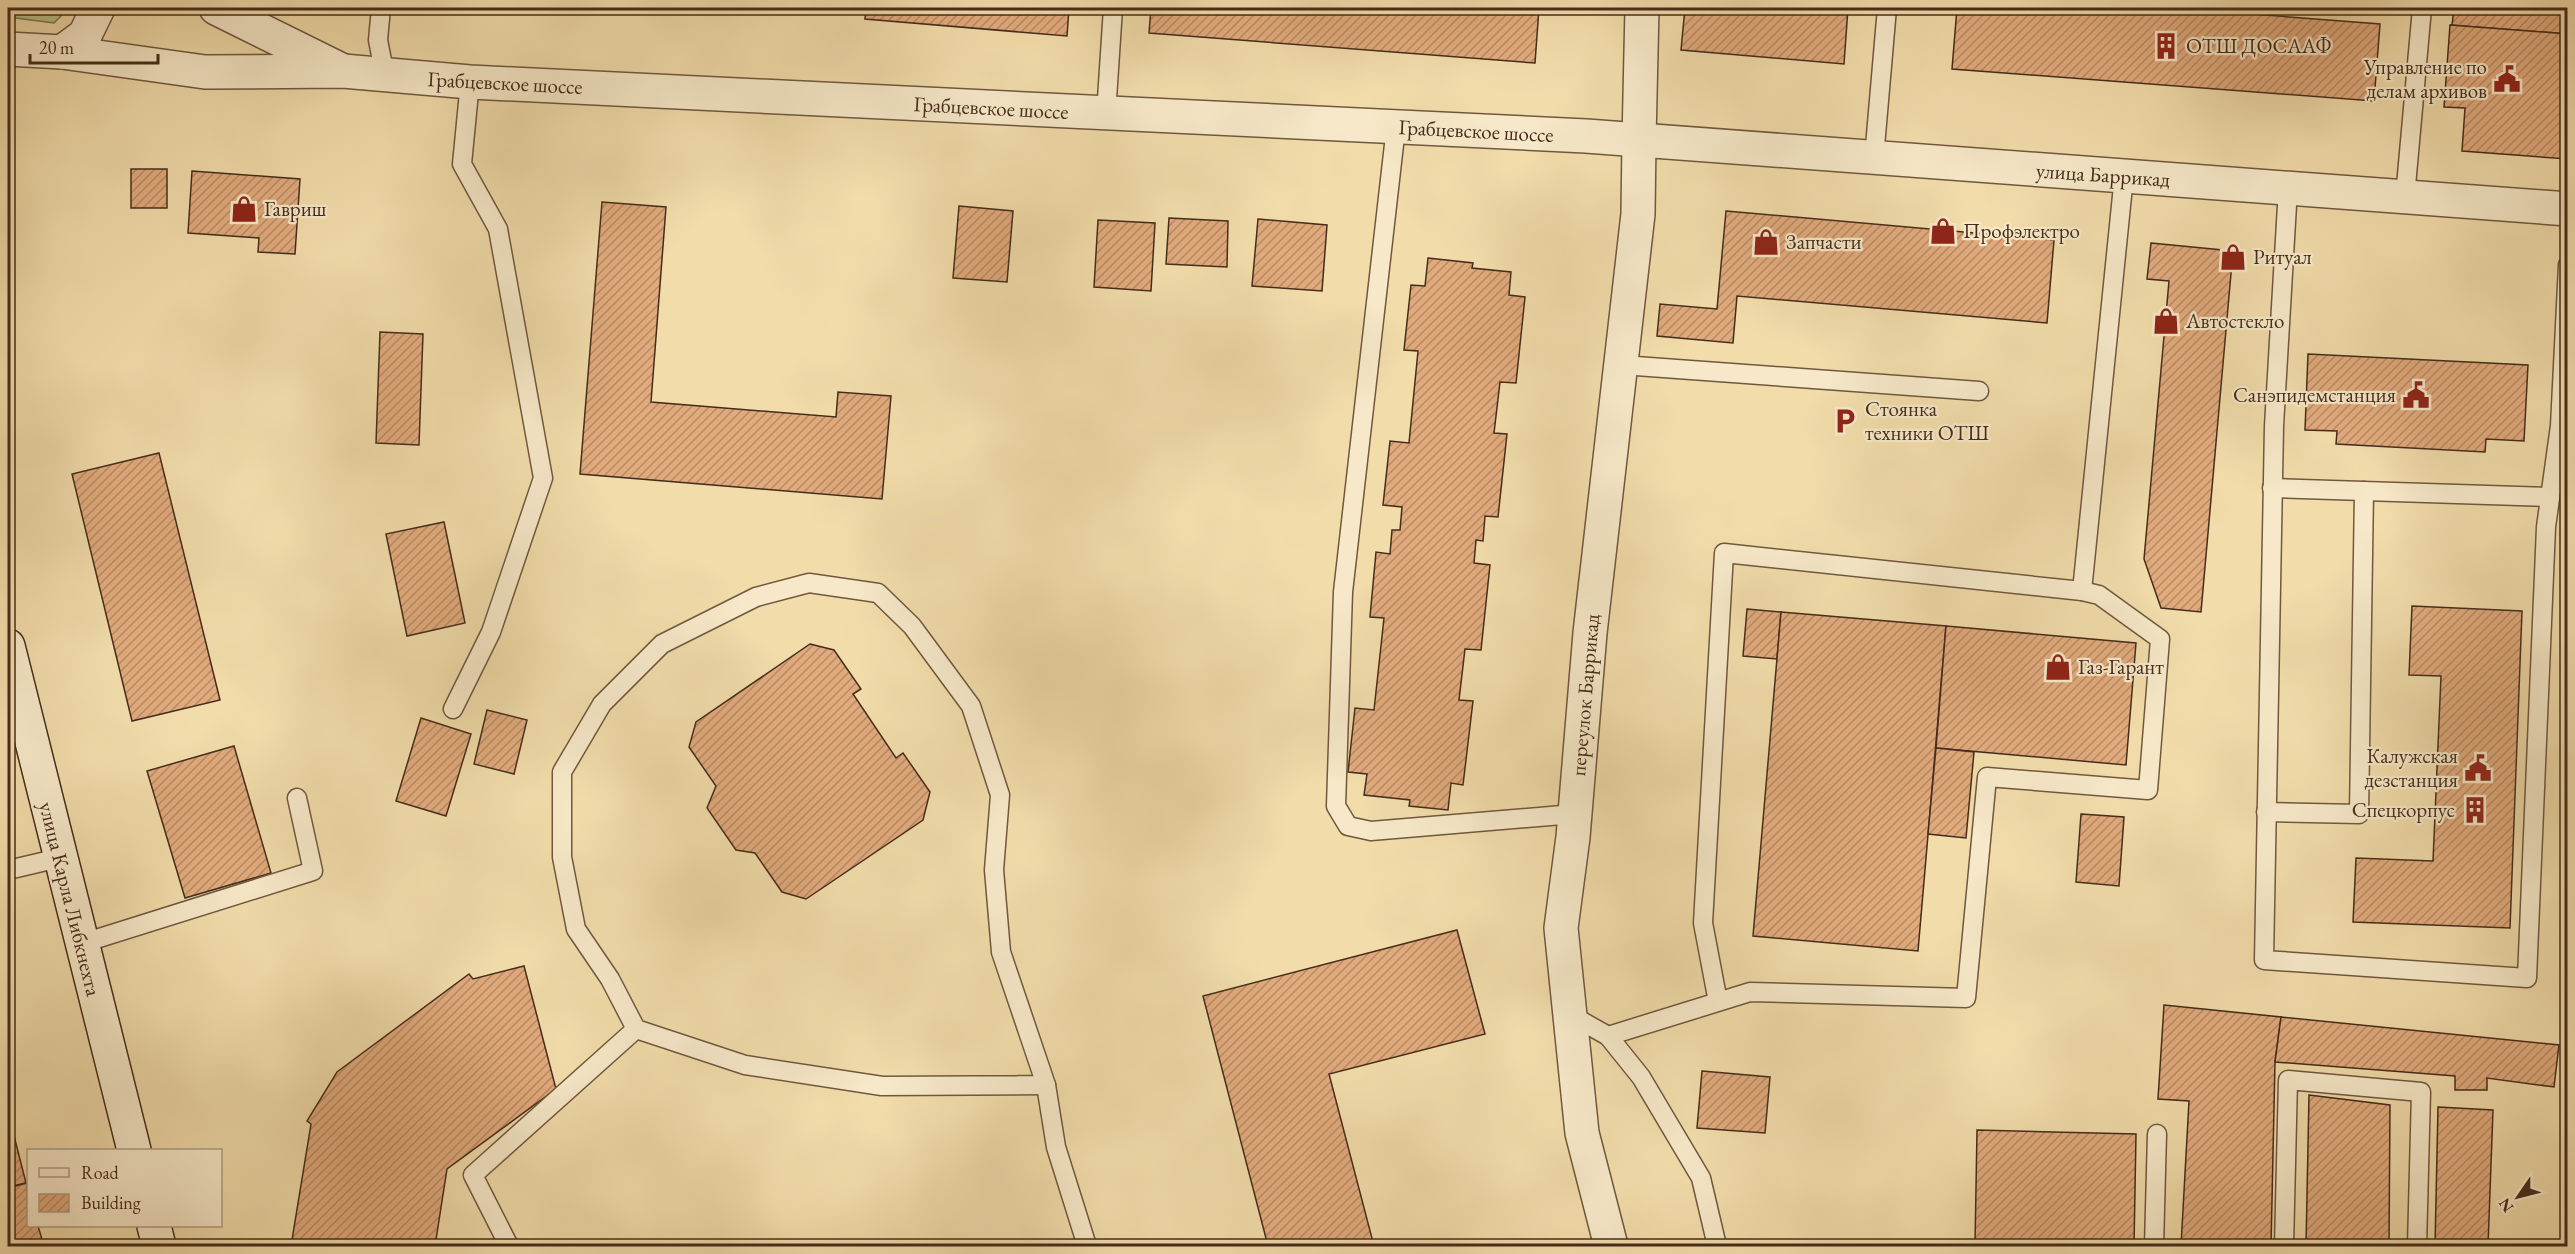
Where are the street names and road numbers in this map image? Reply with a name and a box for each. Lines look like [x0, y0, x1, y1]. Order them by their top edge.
street label: Грабцевское шоссе [427, 65, 583, 100]
street label: Грабцевское шоссе [913, 90, 1069, 125]
street label: Грабцевское шоссе [1398, 113, 1554, 148]
street label: улица Баррикад [2035, 156, 2171, 193]
street label: переулок Баррикад [1564, 612, 1605, 777]
street label: улица Карла Либкнехта [33, 799, 108, 999]

